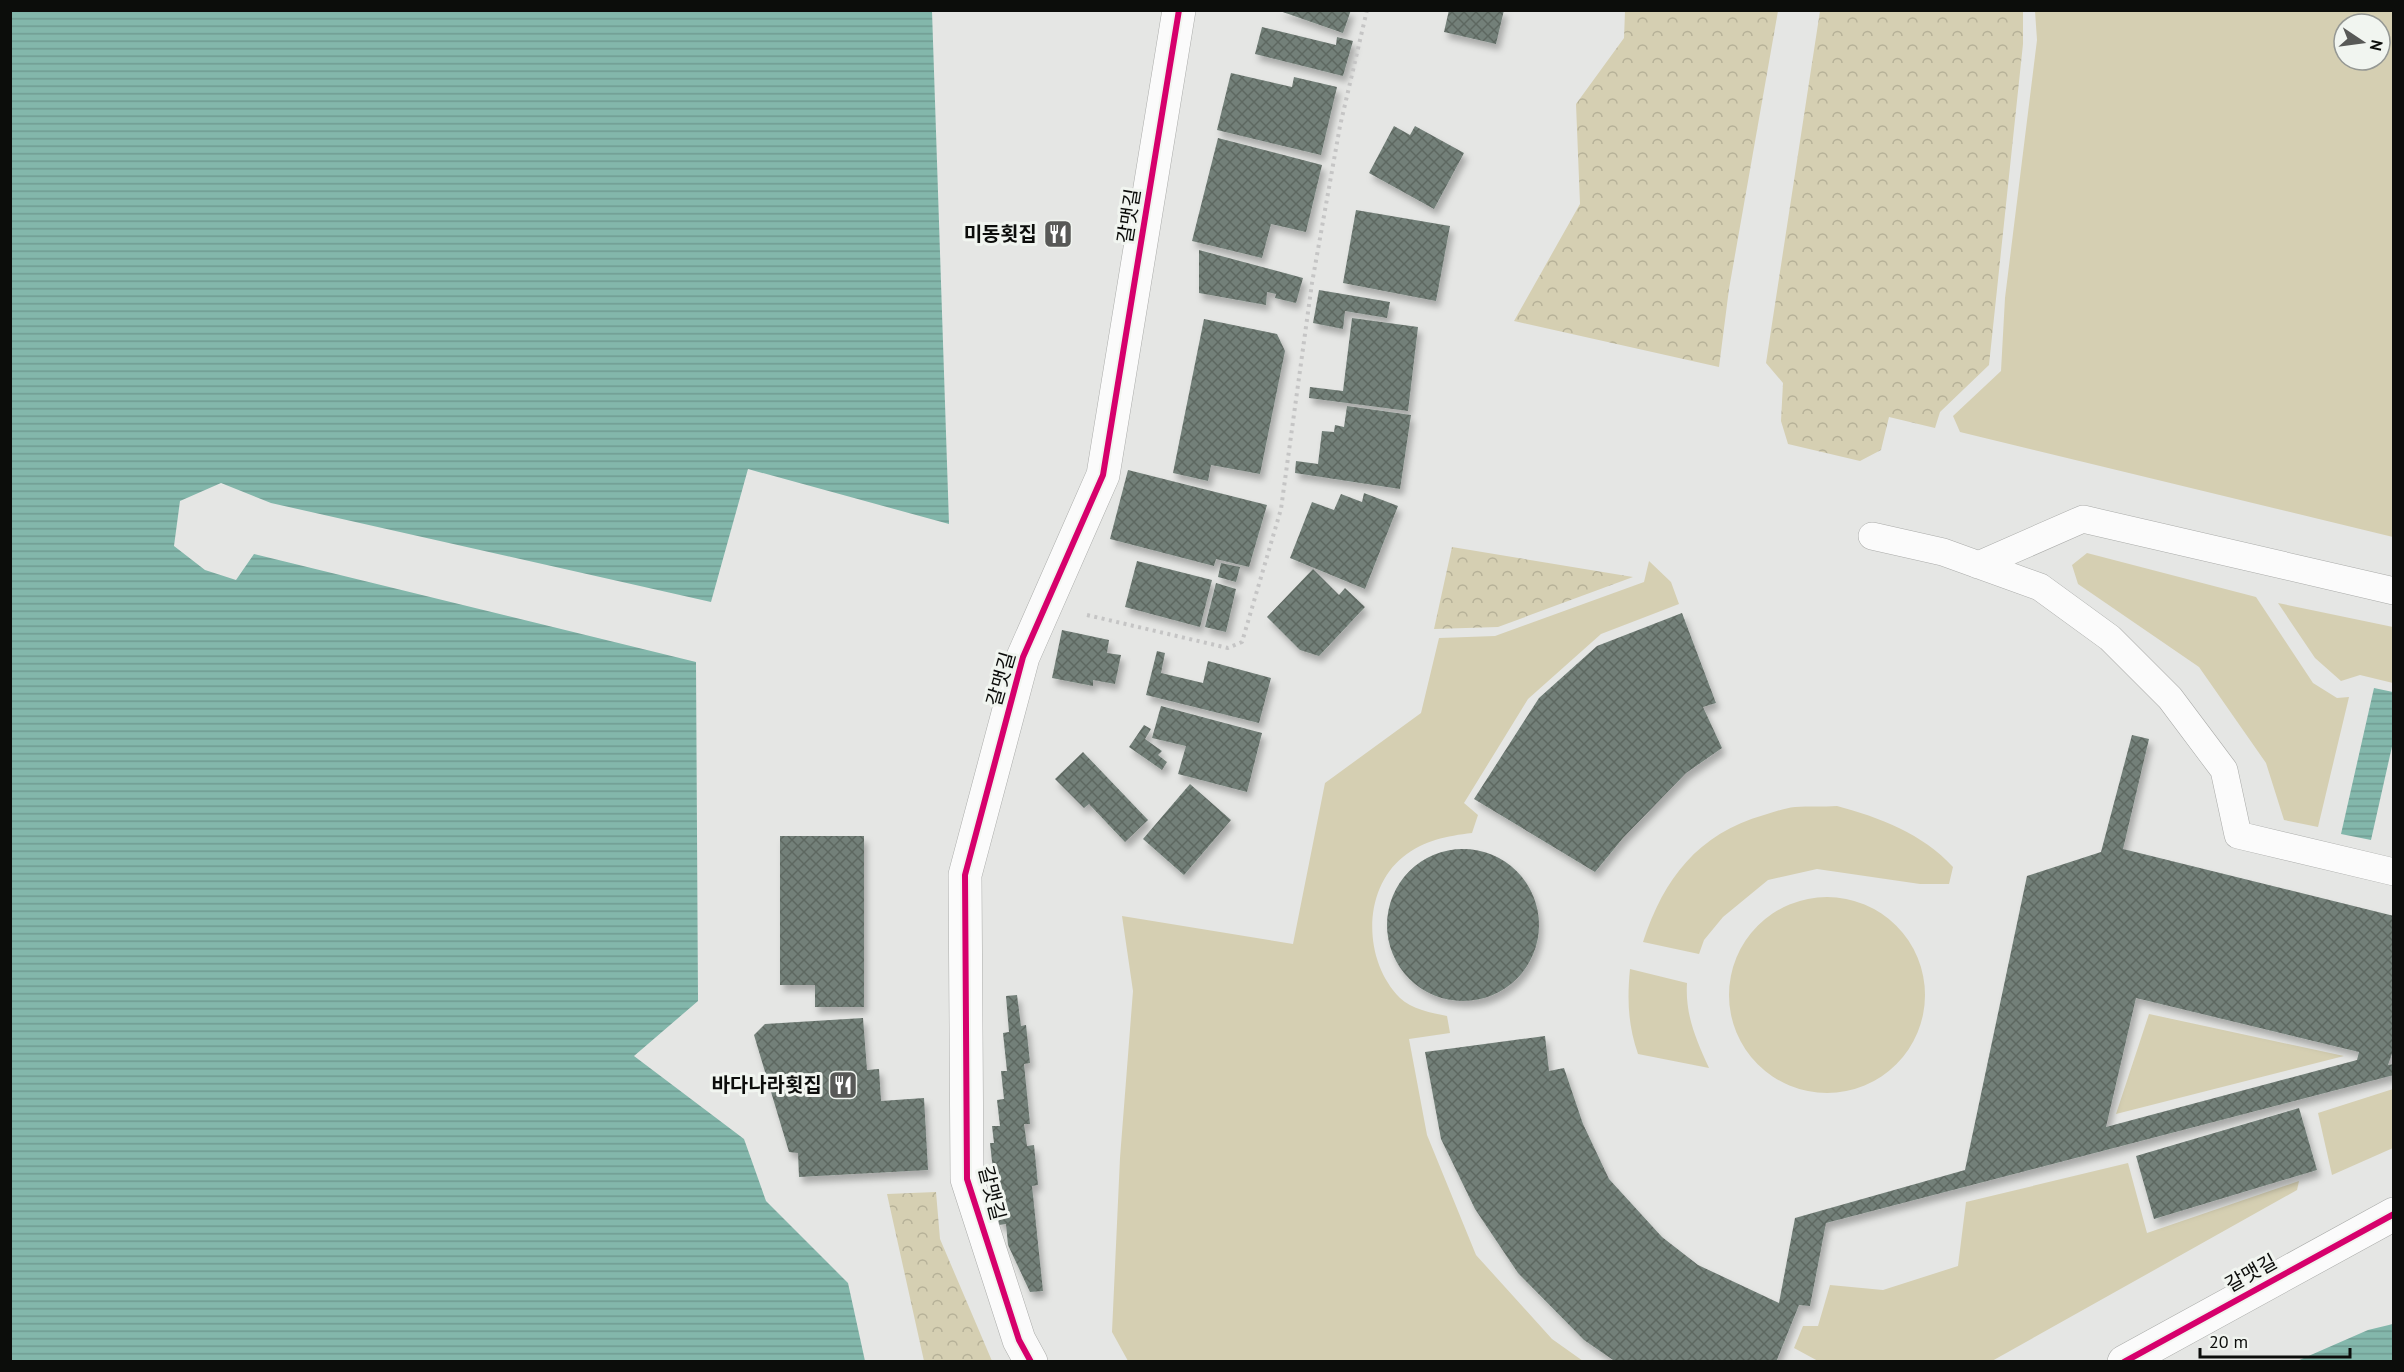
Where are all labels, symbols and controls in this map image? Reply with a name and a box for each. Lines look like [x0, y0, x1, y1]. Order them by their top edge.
north arrow [2332, 12, 2392, 72]
text: N [2366, 38, 2388, 53]
street label: 갈맷길 [1112, 187, 1146, 245]
restaurant icon: 미동횟집 [1042, 218, 1074, 250]
place label: 미동횟집 [963, 221, 1037, 247]
street label: 갈맷길 [981, 649, 1021, 709]
restaurant icon: 바다나라횟집 [827, 1069, 859, 1101]
place label: 바다나라횟집 [712, 1072, 822, 1098]
street label: 갈맷길 [973, 1163, 1011, 1223]
street label: 갈맷길 [2221, 1248, 2281, 1298]
scale bar [2200, 1321, 2350, 1359]
text: 20 m [2209, 1330, 2248, 1353]

